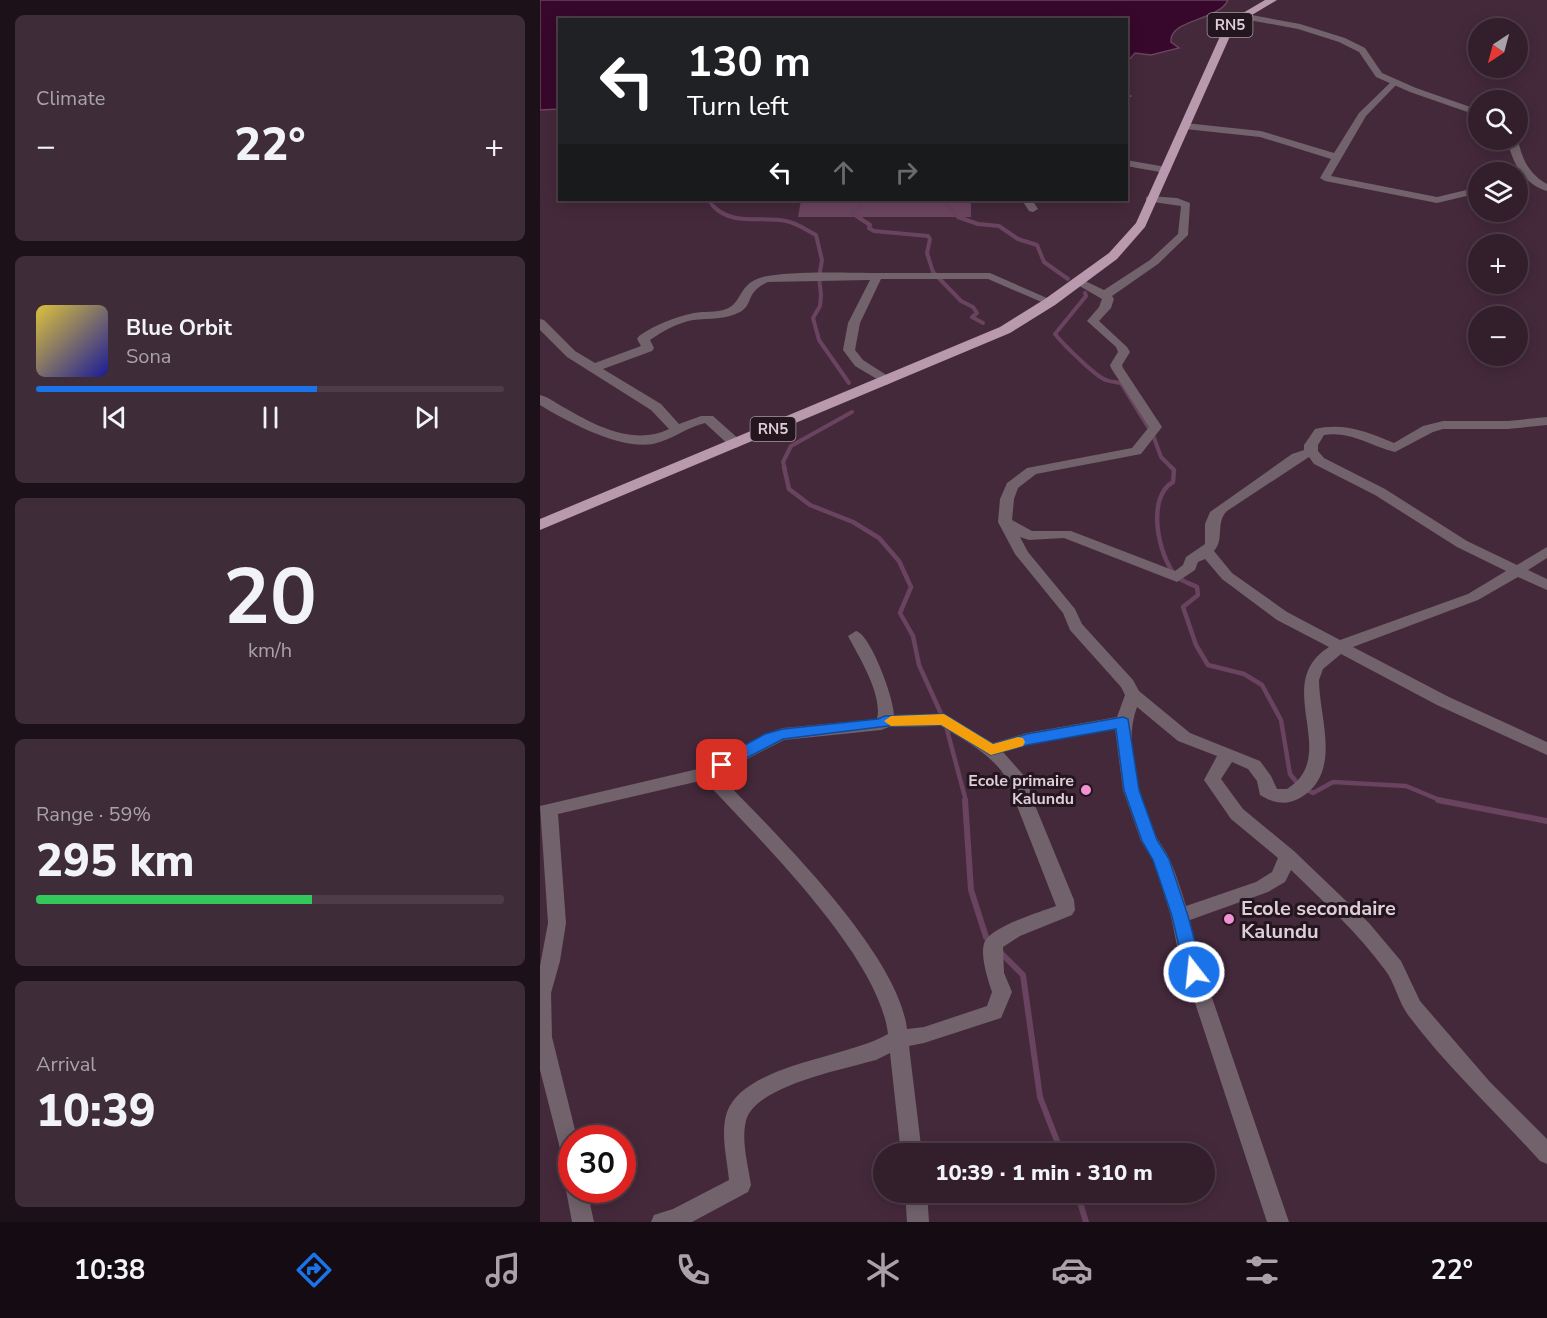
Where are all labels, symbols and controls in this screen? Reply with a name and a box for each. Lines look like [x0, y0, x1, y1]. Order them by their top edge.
road number: RN5 [1208, 13, 1252, 37]
north arrow [1468, 18, 1528, 78]
map controls [1468, 18, 1528, 366]
text: 130 m [687, 34, 811, 91]
icon: left [588, 42, 666, 120]
text: Climate [36, 85, 105, 112]
text: Turn left [687, 88, 788, 125]
button: search [1468, 90, 1528, 150]
text: 22° [234, 115, 306, 176]
text: − [36, 124, 56, 169]
text: + [484, 124, 504, 169]
icon: left [764, 156, 797, 189]
icon: ahead [827, 156, 860, 189]
icon: right [890, 156, 923, 189]
button: layers [1468, 162, 1528, 222]
button: + [1468, 234, 1528, 294]
button: − [1468, 306, 1528, 366]
text: Blue Orbit [126, 313, 232, 343]
text: Sona [126, 343, 171, 370]
icon: previous [98, 401, 131, 434]
icon: pause [254, 401, 287, 434]
icon: next [410, 401, 443, 434]
road number: RN5 [750, 417, 796, 441]
text: 20 [223, 544, 317, 651]
text: km/h [248, 637, 292, 664]
pin [696, 739, 747, 790]
icon: arrive [705, 748, 738, 781]
place label: Ecole primaire Kalundu [968, 770, 1074, 810]
marker: Ecole primaire Kalundu [1079, 783, 1093, 797]
text: Range · 59% [36, 801, 151, 828]
text: 295 km [36, 831, 195, 892]
place label: Ecole secondaire Kalundu [1241, 895, 1396, 945]
marker: Ecole secondaire Kalundu [1222, 912, 1236, 926]
position arrow [1162, 940, 1226, 1004]
text: Arrival [36, 1051, 96, 1078]
text: 10:39 [36, 1081, 156, 1142]
speed limit sign: 30 [558, 1125, 636, 1203]
text: 10:39 · 1 min · 310 m [935, 1158, 1153, 1188]
icon: directions [293, 1249, 335, 1291]
icon: music [482, 1249, 524, 1291]
icon: phone [672, 1249, 714, 1291]
icon: climate [862, 1249, 904, 1291]
icon: car [1051, 1249, 1093, 1291]
icon: filters [1241, 1249, 1283, 1291]
text: 10:38 [74, 1252, 145, 1289]
text: 22° [1430, 1252, 1473, 1289]

